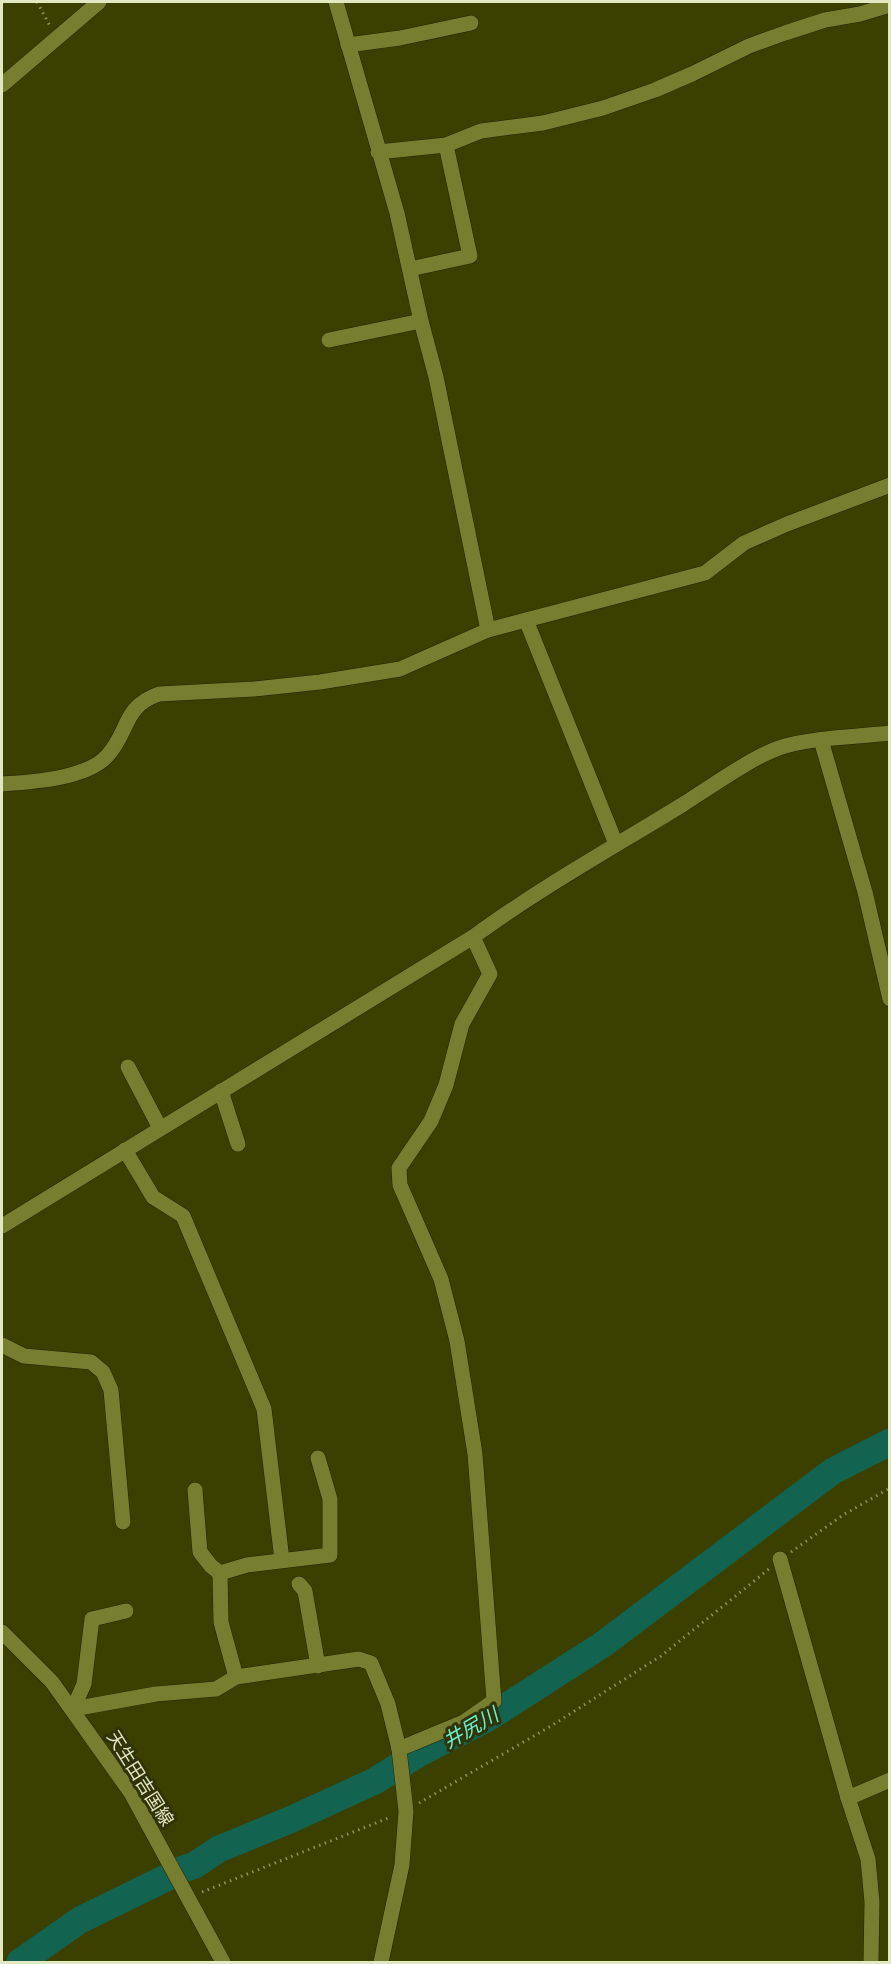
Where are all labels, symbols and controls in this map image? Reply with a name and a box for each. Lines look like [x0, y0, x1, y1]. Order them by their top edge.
water label: 井尻川 [438, 1701, 504, 1752]
street label: 天生田吉国線 [103, 1726, 179, 1830]

